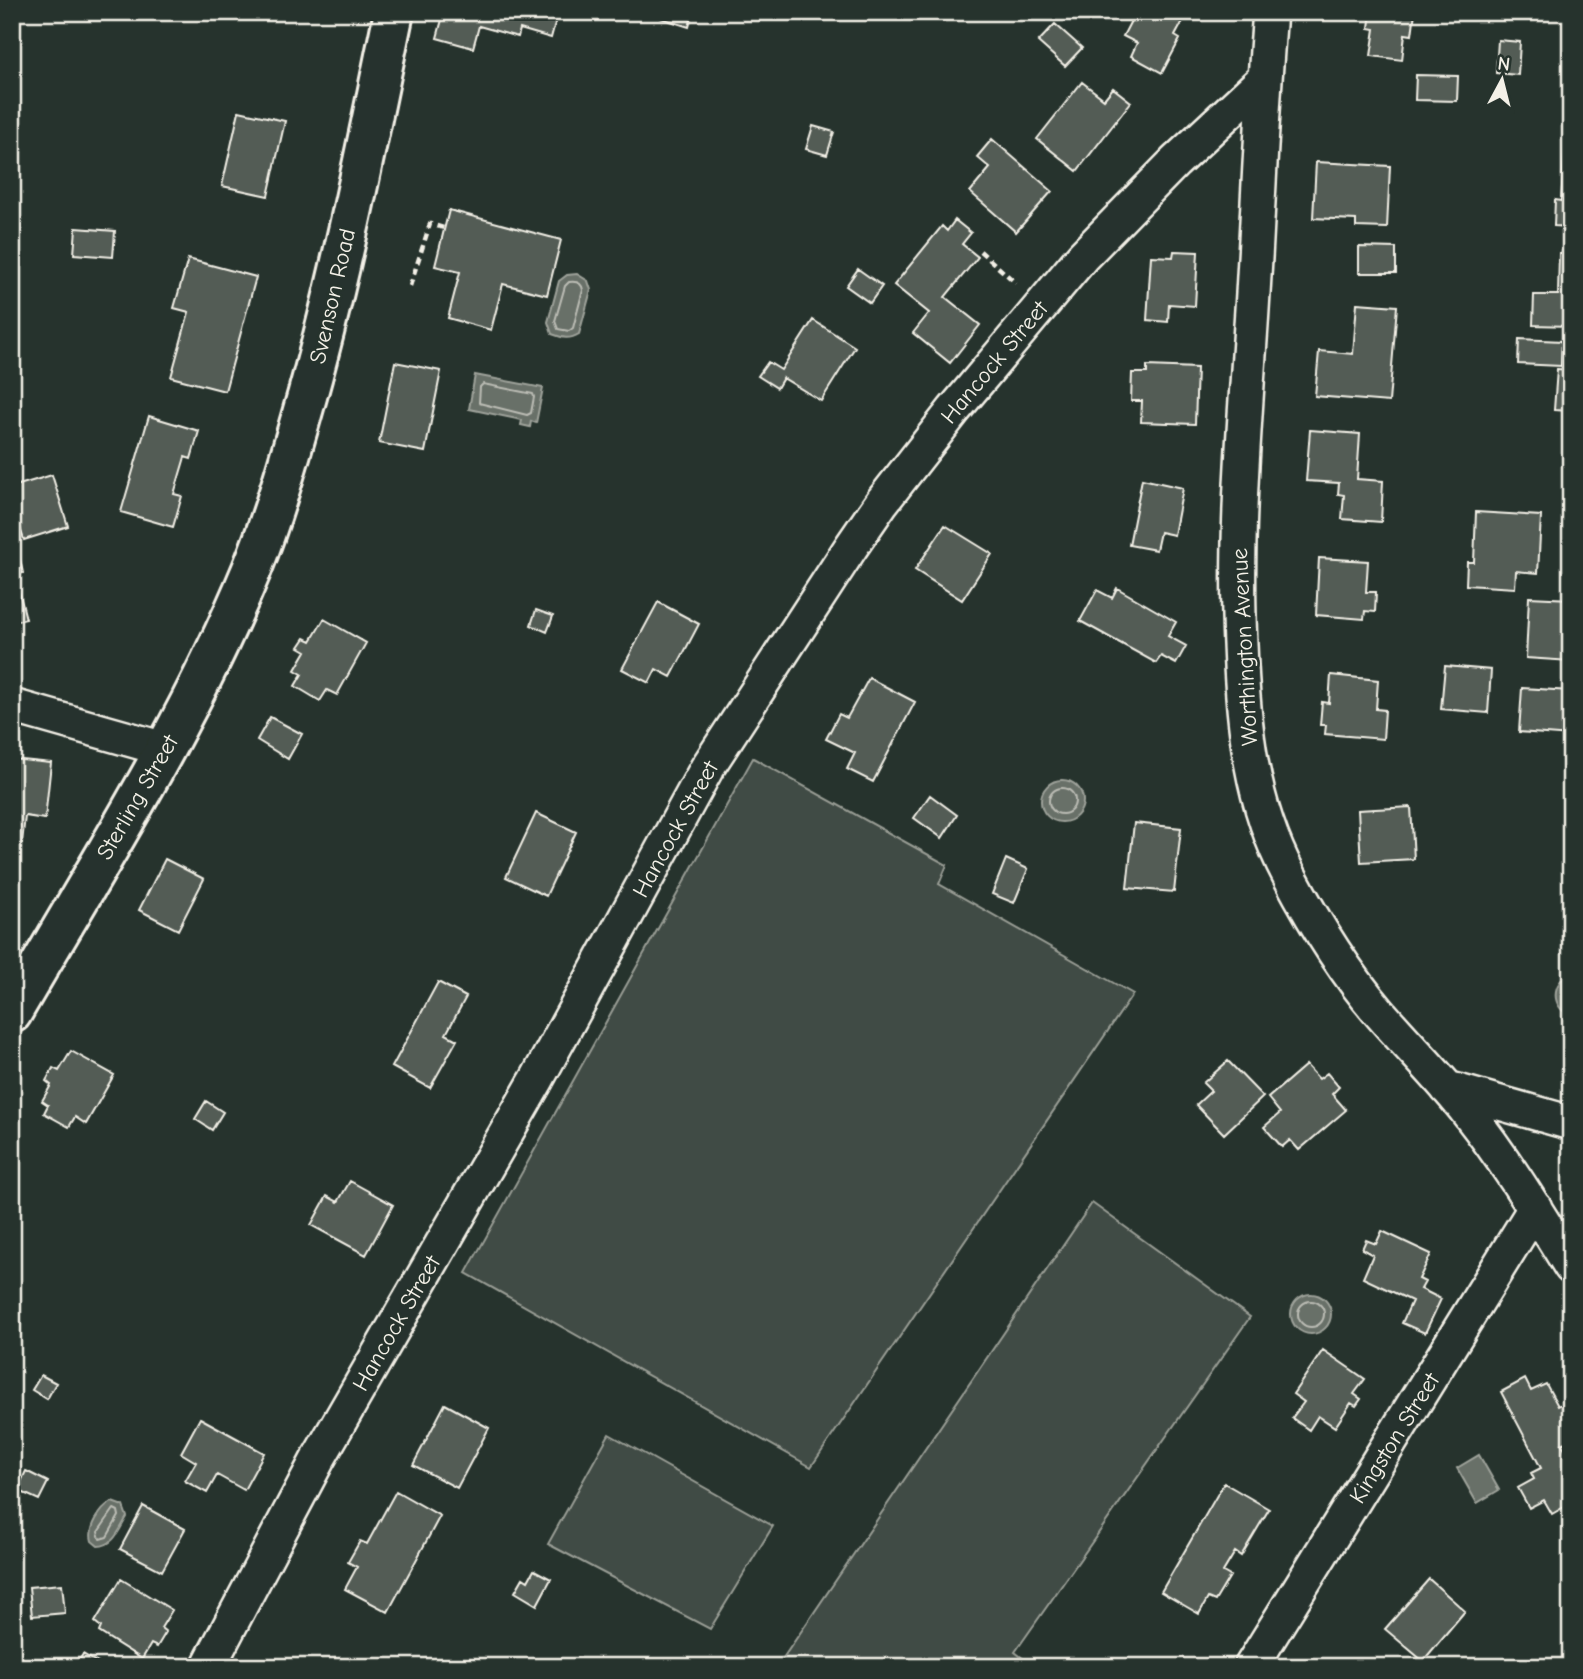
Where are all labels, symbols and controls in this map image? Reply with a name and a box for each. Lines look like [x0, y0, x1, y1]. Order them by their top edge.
north arrow [1468, 46, 1538, 116]
text: N [1496, 52, 1511, 76]
street label: Svenson Road [304, 226, 361, 366]
street label: Hancock Street [935, 294, 1054, 429]
street label: Worthington Avenue [1226, 547, 1263, 746]
street label: Sterling Street [91, 729, 185, 864]
street label: Hancock Street [627, 755, 725, 902]
street label: Hancock Street [347, 1249, 447, 1396]
street label: Kingston Street [1344, 1367, 1446, 1508]

